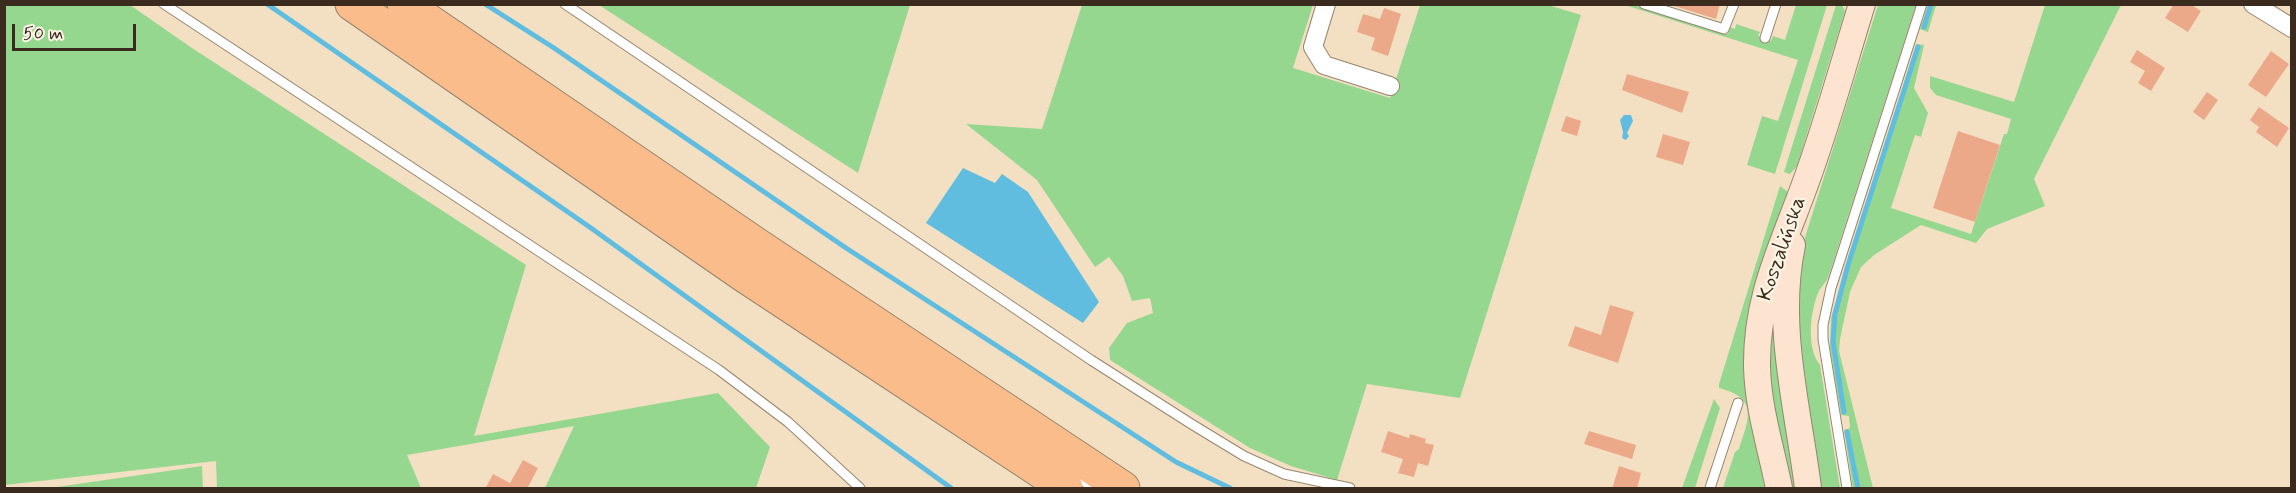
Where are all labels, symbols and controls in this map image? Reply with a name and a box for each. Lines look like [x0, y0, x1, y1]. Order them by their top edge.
scale bar [15, 12, 140, 50]
text: 50 m [23, 22, 63, 46]
street label: Koszalińska [1753, 193, 1813, 305]

